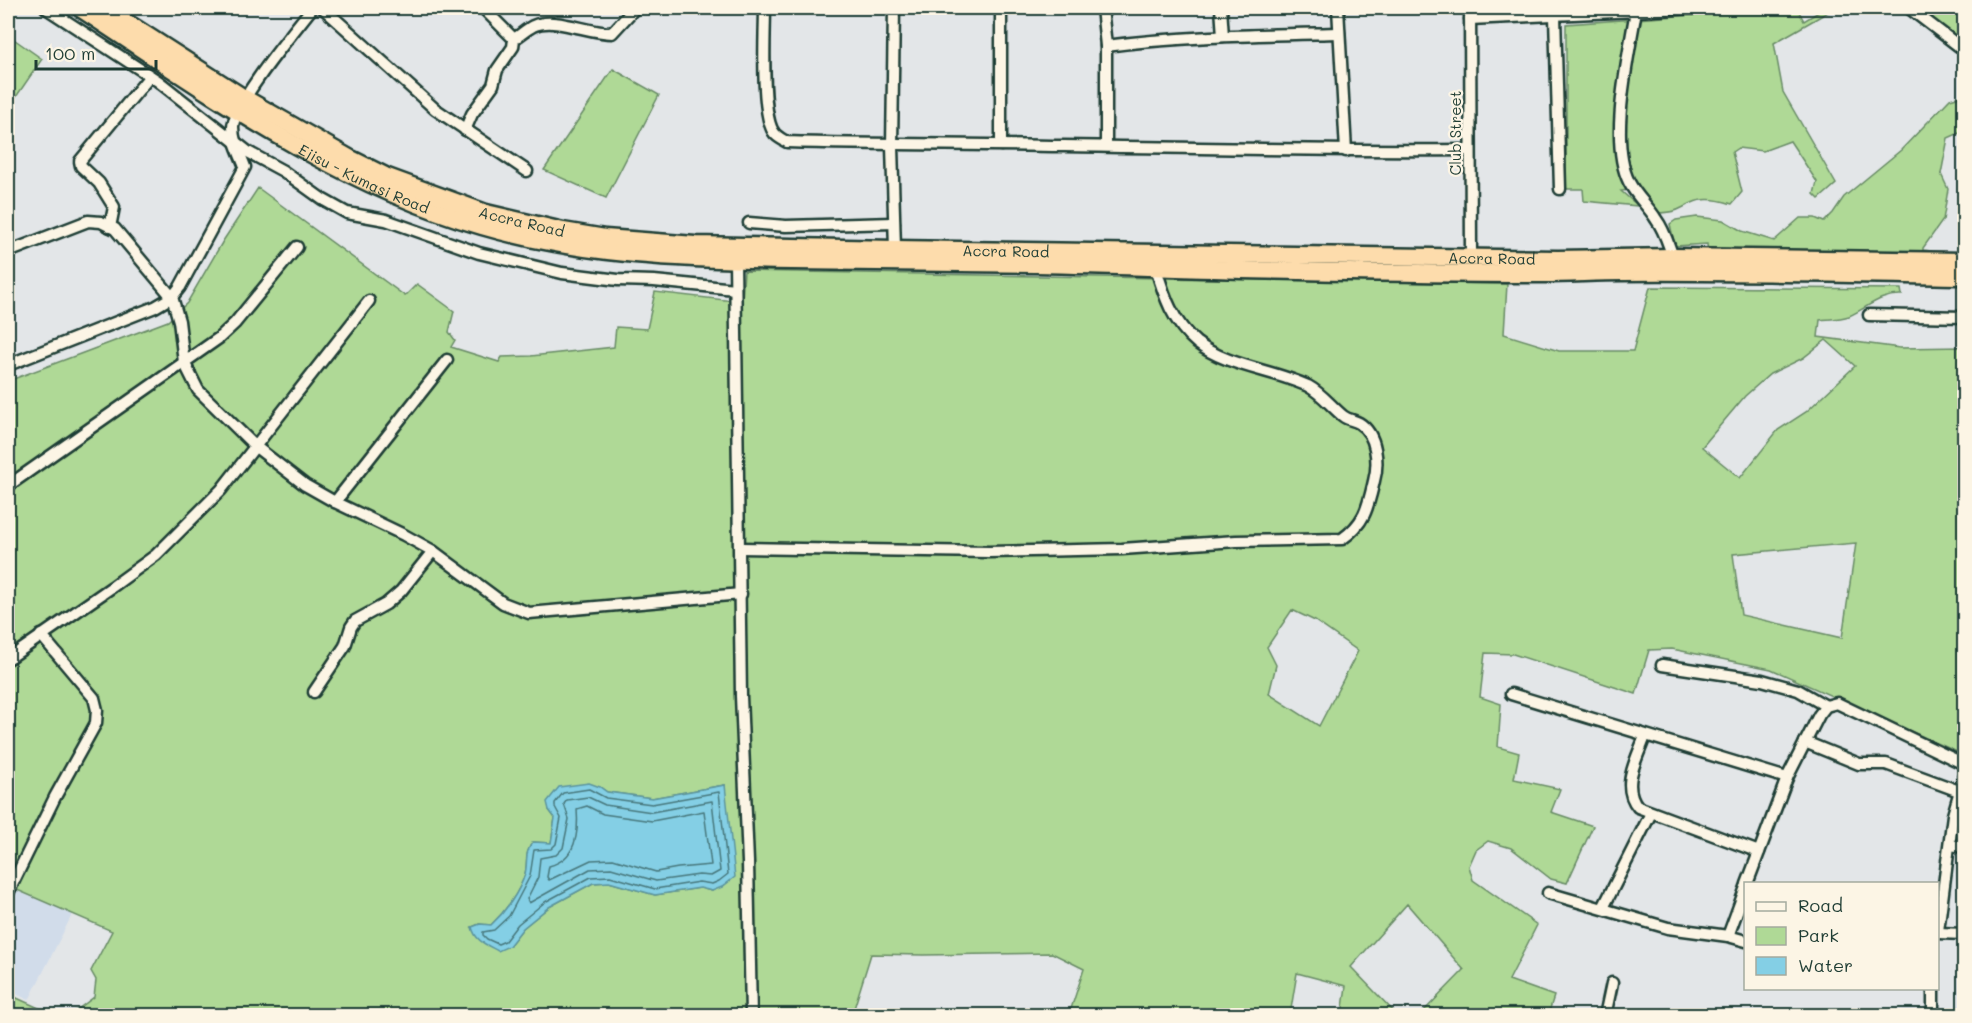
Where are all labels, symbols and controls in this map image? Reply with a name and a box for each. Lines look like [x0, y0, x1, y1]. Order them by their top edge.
scale bar [36, 33, 156, 71]
text: 100 m [45, 41, 95, 65]
street label: Club Street [1445, 91, 1465, 175]
street label: Ejisu - Kumasi Road [295, 139, 432, 218]
street label: Accra Road [476, 201, 567, 241]
street label: Accra Road [962, 240, 1050, 261]
street label: Accra Road [1448, 247, 1536, 269]
legend [1744, 882, 1939, 990]
text: Road [1798, 893, 1843, 917]
text: Park [1798, 923, 1839, 947]
text: Water [1798, 953, 1853, 977]

